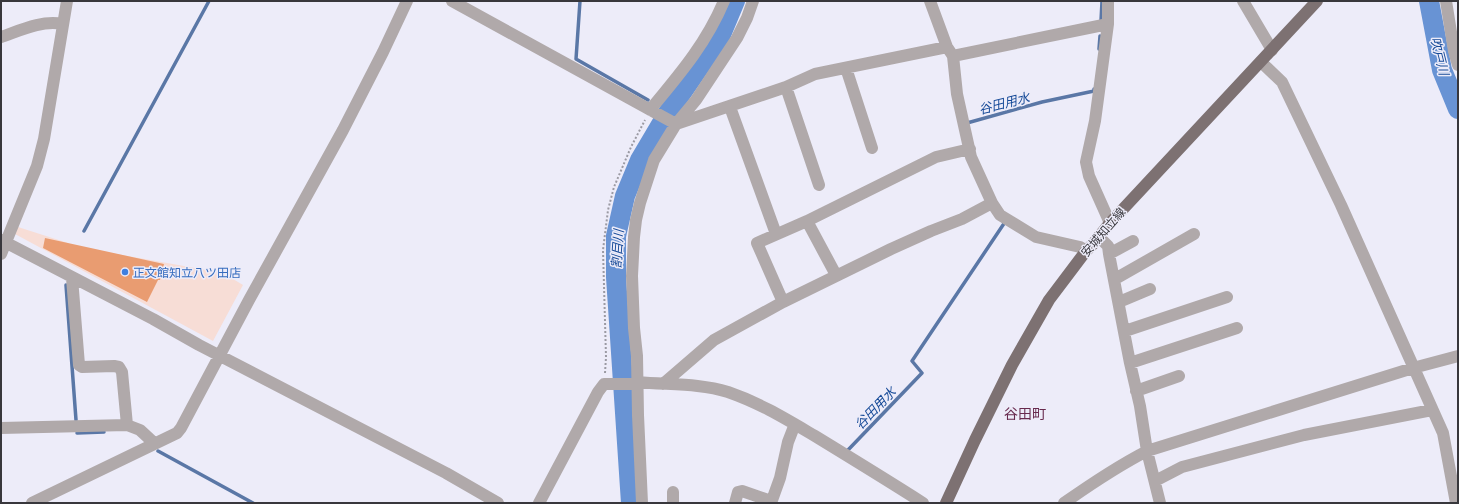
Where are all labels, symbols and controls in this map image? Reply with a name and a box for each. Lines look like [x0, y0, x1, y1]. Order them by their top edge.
water label: 吹戸川 [1427, 35, 1454, 79]
water label: 谷田用水 [977, 87, 1033, 118]
street label: 安城知立線 [1077, 204, 1129, 260]
water label: 割目川 [607, 227, 627, 269]
place label: 正文館知立八ツ田店 [133, 264, 241, 281]
marker: 正文館知立八ツ田店 [120, 267, 130, 277]
water label: 谷田用水 [850, 382, 901, 433]
district label: 谷田町 [1004, 404, 1046, 423]

